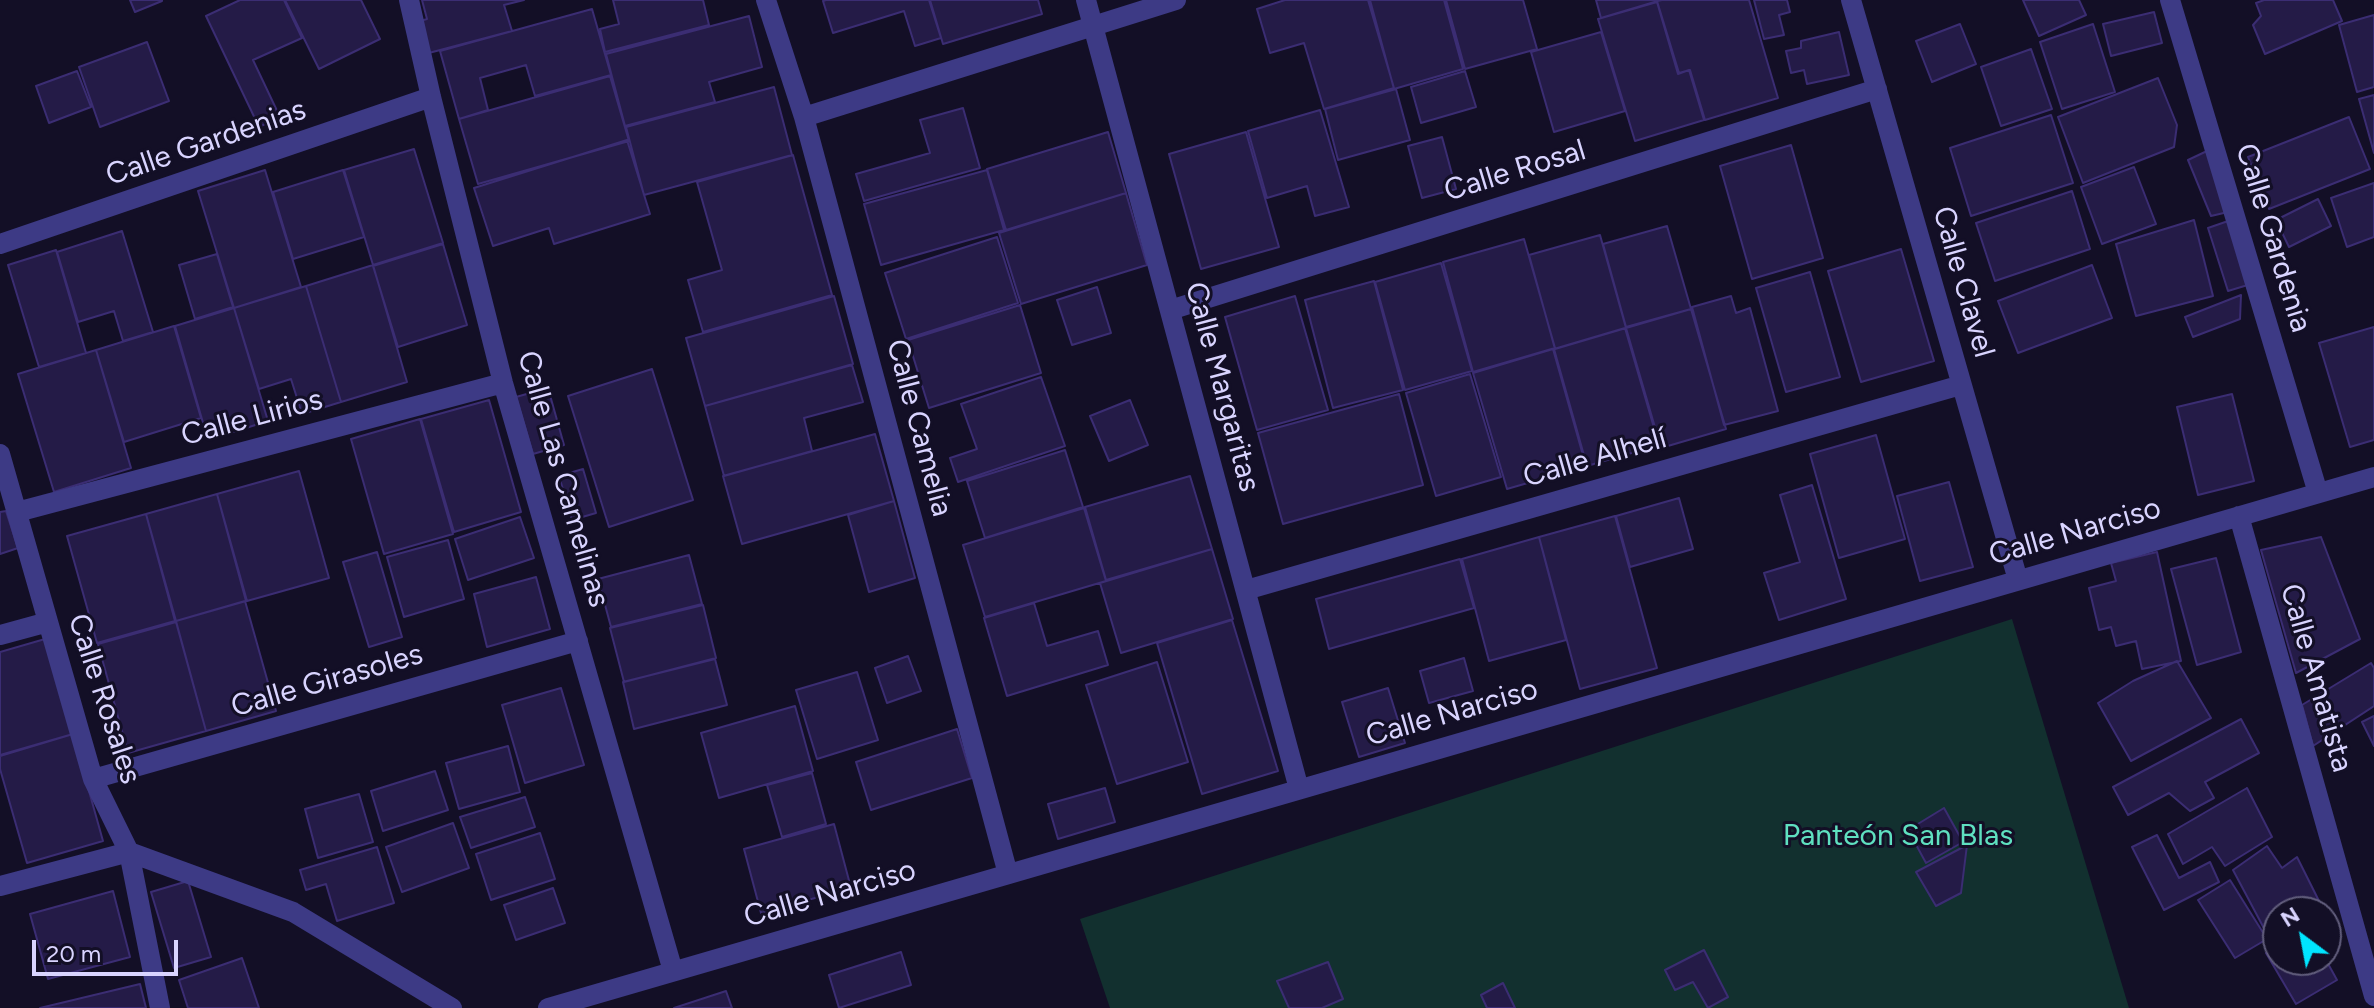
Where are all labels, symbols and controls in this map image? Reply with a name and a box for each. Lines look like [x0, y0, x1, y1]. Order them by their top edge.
street label: Calle Gardenias [101, 92, 311, 194]
street label: Calle Rosal [1440, 132, 1590, 210]
street label: Calle Gardenia [2227, 139, 2319, 337]
street label: Calle Clavel [1924, 202, 2002, 362]
street label: Calle Margaritas [1177, 278, 1267, 496]
street label: Calle Camelia [878, 336, 960, 520]
street label: Calle Las Camelinas [509, 347, 617, 611]
street label: Calle Lirios [177, 382, 327, 454]
street label: Calle Alhelí [1519, 420, 1671, 496]
street label: Calle Narciso [1985, 490, 2165, 574]
street label: Calle Amatista [2272, 580, 2360, 776]
street label: Calle Rosales [60, 610, 148, 788]
street label: Calle Girasoles [227, 636, 427, 726]
street label: Calle Narciso [1362, 671, 1542, 755]
park label: Panteón San Blas [1783, 818, 2013, 854]
street label: Calle Narciso [740, 852, 920, 936]
north arrow [2262, 896, 2342, 976]
text: N [2276, 901, 2304, 933]
scale bar [36, 924, 182, 974]
text: 20 m [46, 939, 101, 968]

